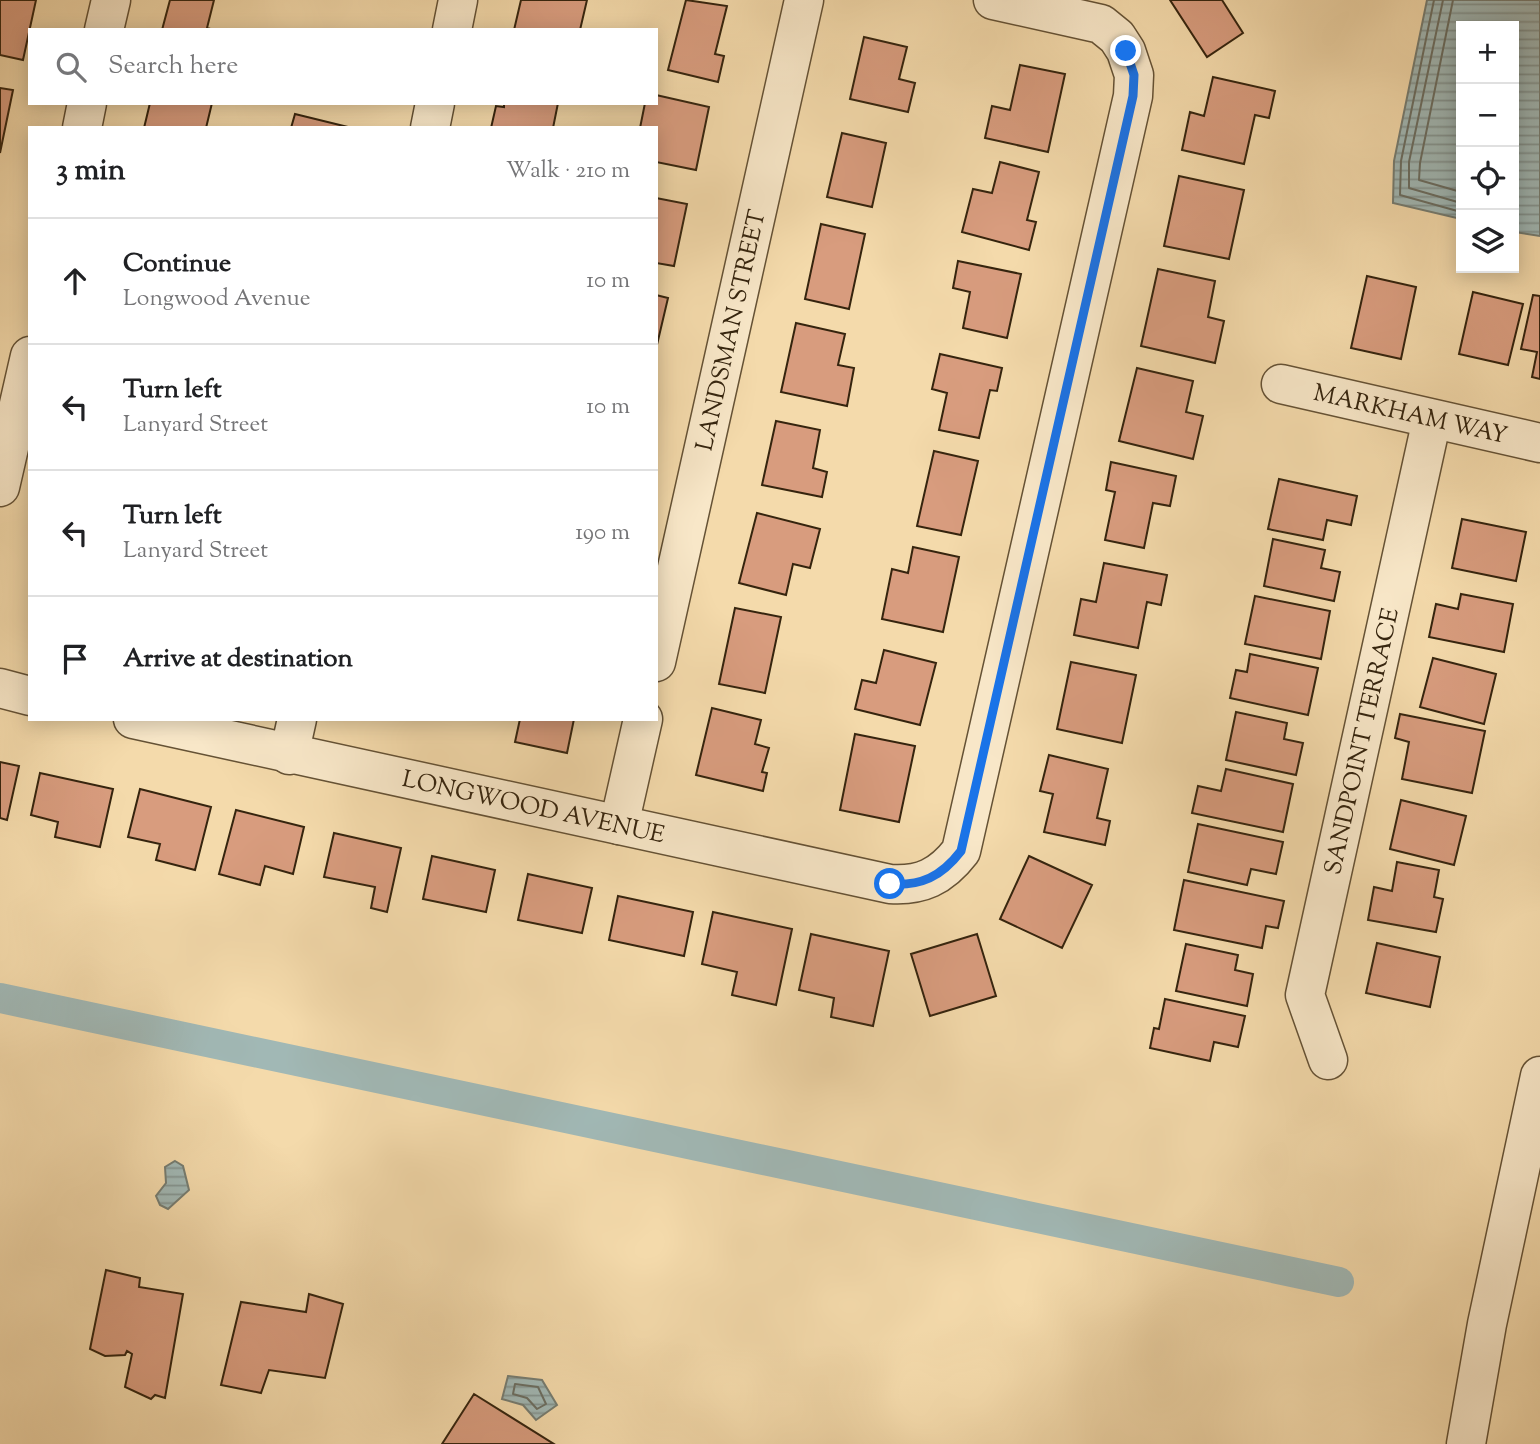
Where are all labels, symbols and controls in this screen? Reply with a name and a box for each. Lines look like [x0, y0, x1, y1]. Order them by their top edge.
map controls [1456, 21, 1519, 273]
button: + [1456, 21, 1519, 84]
search box [28, 28, 658, 105]
route end [1110, 35, 1141, 66]
icon: search [52, 48, 90, 86]
text: Search here [108, 48, 238, 85]
button: − [1456, 84, 1519, 147]
button: locate [1456, 147, 1519, 210]
text: 3 min [56, 150, 126, 193]
text: Walk · 210 m [506, 155, 630, 188]
street label: LANDSMAN STREET [689, 207, 776, 455]
button: layers [1456, 210, 1519, 273]
text: Continue [123, 246, 231, 283]
icon: ahead [56, 262, 94, 300]
text: 10 m [586, 265, 630, 298]
text: Longwood Avenue [123, 283, 310, 316]
text: Turn left [123, 372, 222, 409]
street label: MARKHAM WAY [1310, 377, 1511, 454]
icon: left [56, 388, 94, 426]
text: 10 m [586, 391, 630, 424]
text: Lanyard Street [123, 409, 268, 442]
text: Turn left [123, 498, 222, 535]
icon: left [56, 514, 94, 552]
text: 190 m [575, 517, 630, 550]
text: Lanyard Street [123, 535, 268, 568]
street label: SANDPOINT TERRACE [1317, 604, 1409, 878]
icon: arrive [56, 640, 94, 678]
text: Arrive at destination [123, 641, 353, 678]
street label: LONGWOOD AVENUE [399, 763, 668, 854]
route start [874, 868, 905, 899]

